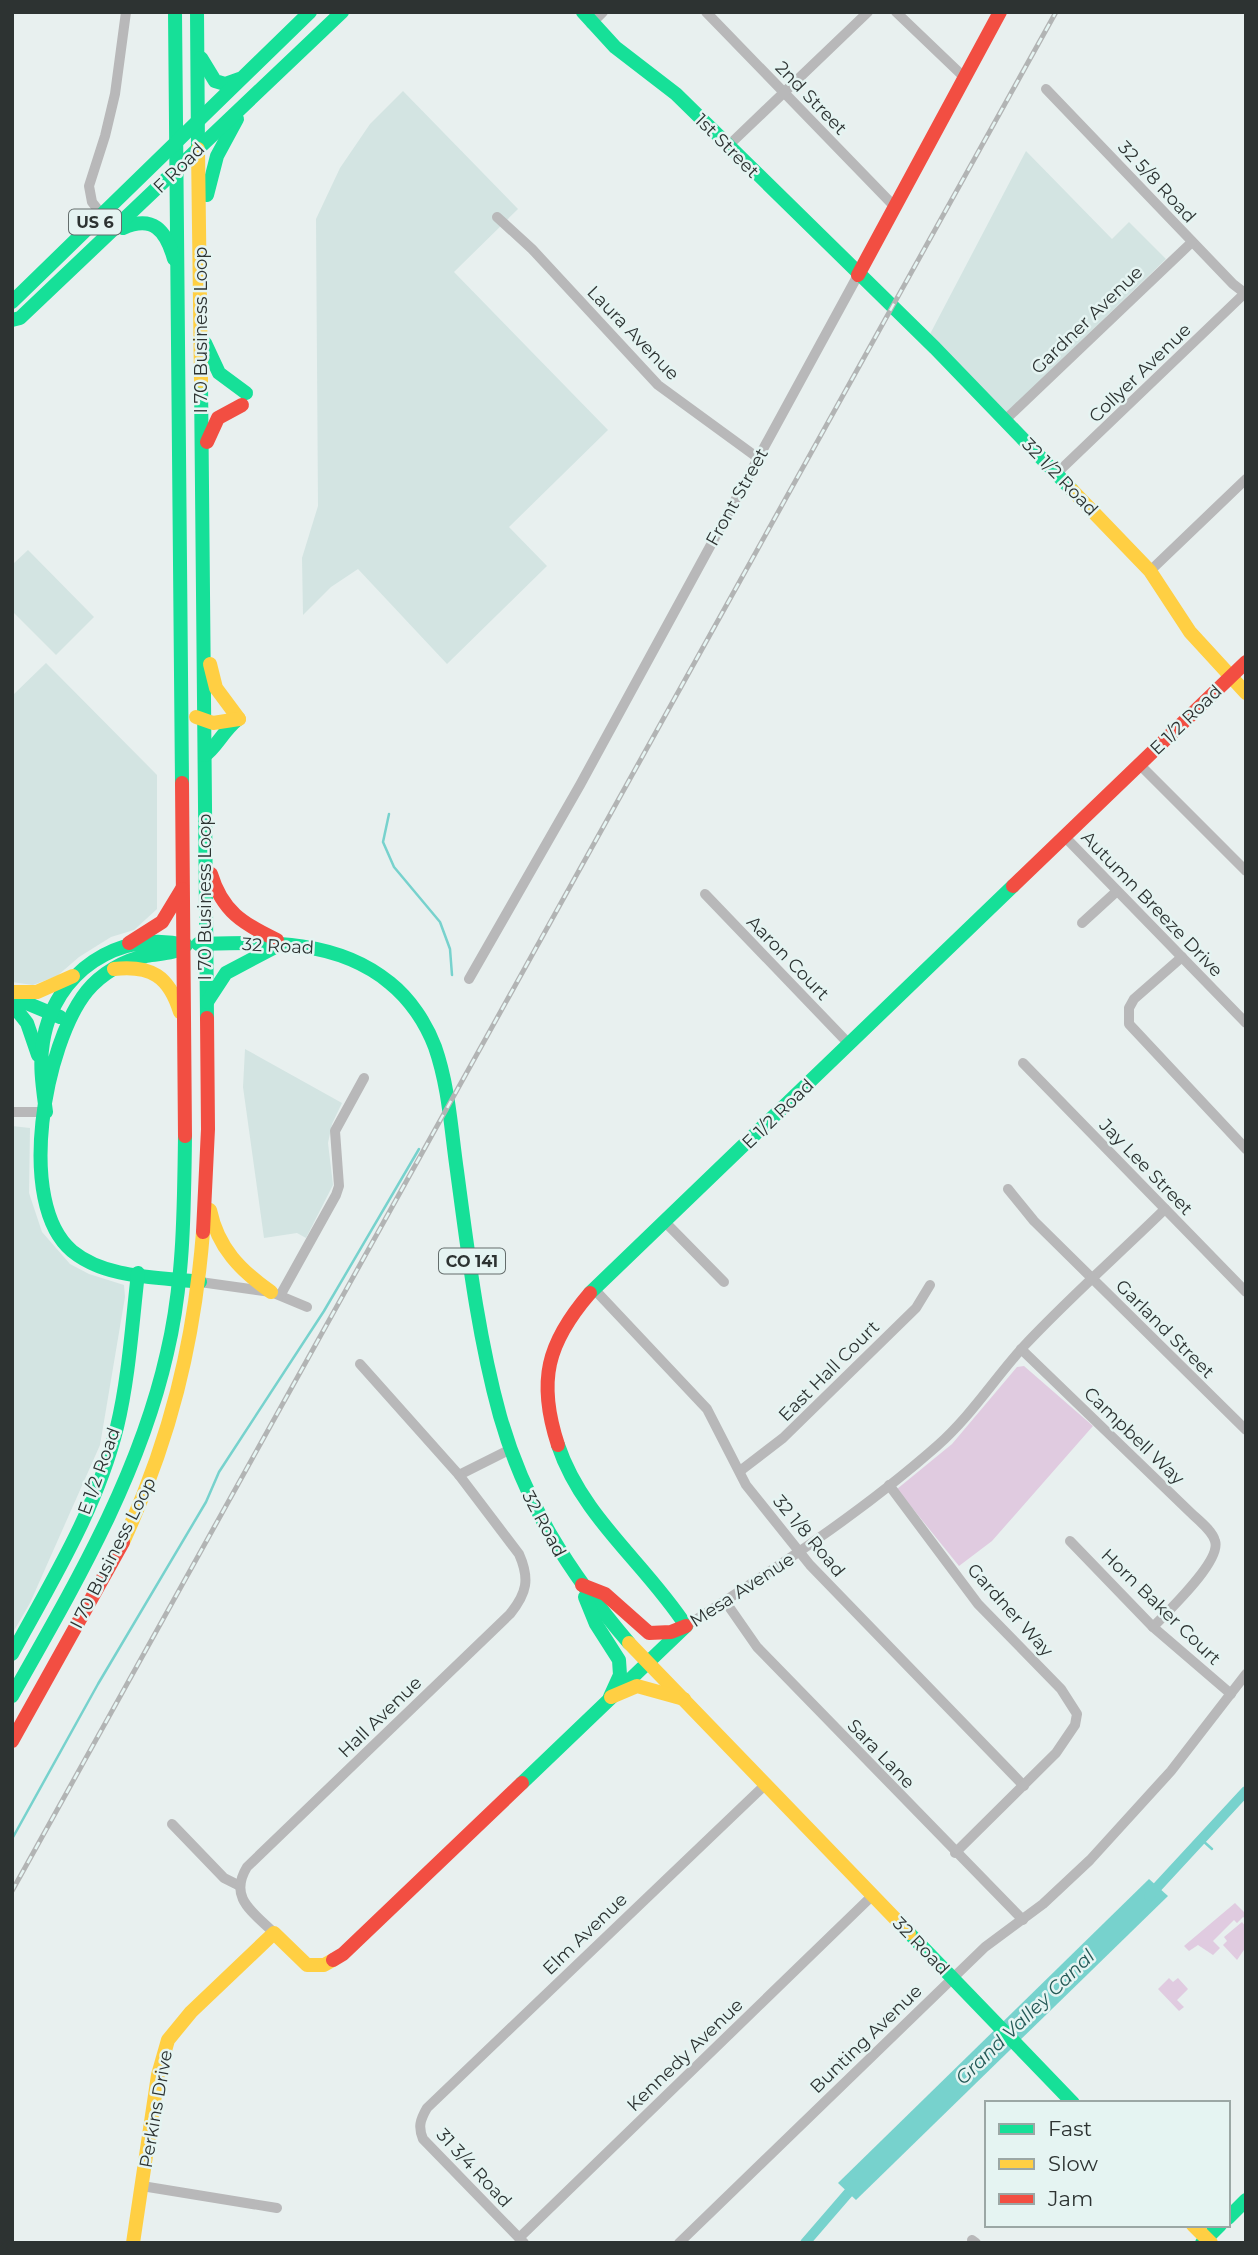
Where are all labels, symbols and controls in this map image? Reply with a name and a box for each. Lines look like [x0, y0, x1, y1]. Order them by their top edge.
street label: 2nd Street [771, 57, 851, 139]
street label: 1st Street [690, 109, 764, 183]
street label: 32 5/8 Road [1113, 136, 1201, 228]
street label: F Road [149, 138, 209, 198]
road number: US 6 [69, 210, 121, 234]
street label: I 70 Business Loop [190, 247, 212, 413]
street label: Gardner Avenue [1027, 261, 1147, 379]
street label: Laura Avenue [582, 281, 684, 385]
street label: Collyer Avenue [1084, 319, 1196, 427]
street label: 32 1/2 Road [1018, 434, 1102, 520]
street label: Front Street [701, 444, 773, 550]
street label: E 1/2 Road [1146, 680, 1226, 760]
street label: I 70 Business Loop [194, 814, 216, 980]
street label: Autumn Breeze Drive [1077, 827, 1227, 982]
street label: Aaron Court [742, 911, 834, 1005]
street label: 32 Road [241, 933, 315, 959]
street label: E 1/2 Road [738, 1074, 818, 1154]
street label: Jay Lee Street [1094, 1114, 1197, 1220]
road number: CO 141 [439, 1248, 505, 1274]
street label: Garland Street [1111, 1275, 1219, 1383]
street label: East Hall Court [774, 1316, 884, 1426]
street label: Campbell Way [1079, 1383, 1189, 1490]
street label: E 1/2 Road [73, 1424, 125, 1518]
street label: I 70 Business Loop [65, 1474, 161, 1632]
street label: 32 Road [517, 1487, 571, 1561]
street label: 32 1/8 Road [768, 1490, 850, 1582]
street label: Horn Baker Court [1097, 1544, 1225, 1670]
street label: Mesa Avenue [686, 1548, 798, 1632]
street label: Gardner Way [962, 1559, 1058, 1661]
street label: Hall Avenue [334, 1672, 426, 1762]
street label: Sara Lane [843, 1715, 919, 1793]
street label: Elm Avenue [538, 1888, 632, 1980]
street label: 32 Road [888, 1912, 954, 1980]
water label: Grand Valley Canal [951, 1944, 1100, 2089]
street label: Bunting Avenue [805, 1980, 927, 2098]
street label: Kennedy Avenue [622, 1994, 748, 2116]
street label: Perkins Drive [135, 2048, 177, 2170]
legend [985, 2101, 1230, 2227]
text: Fast [1048, 2116, 1092, 2141]
street label: 31 3/4 Road [432, 2124, 516, 2212]
text: Slow [1048, 2151, 1098, 2176]
text: Jam [1047, 2186, 1093, 2211]

